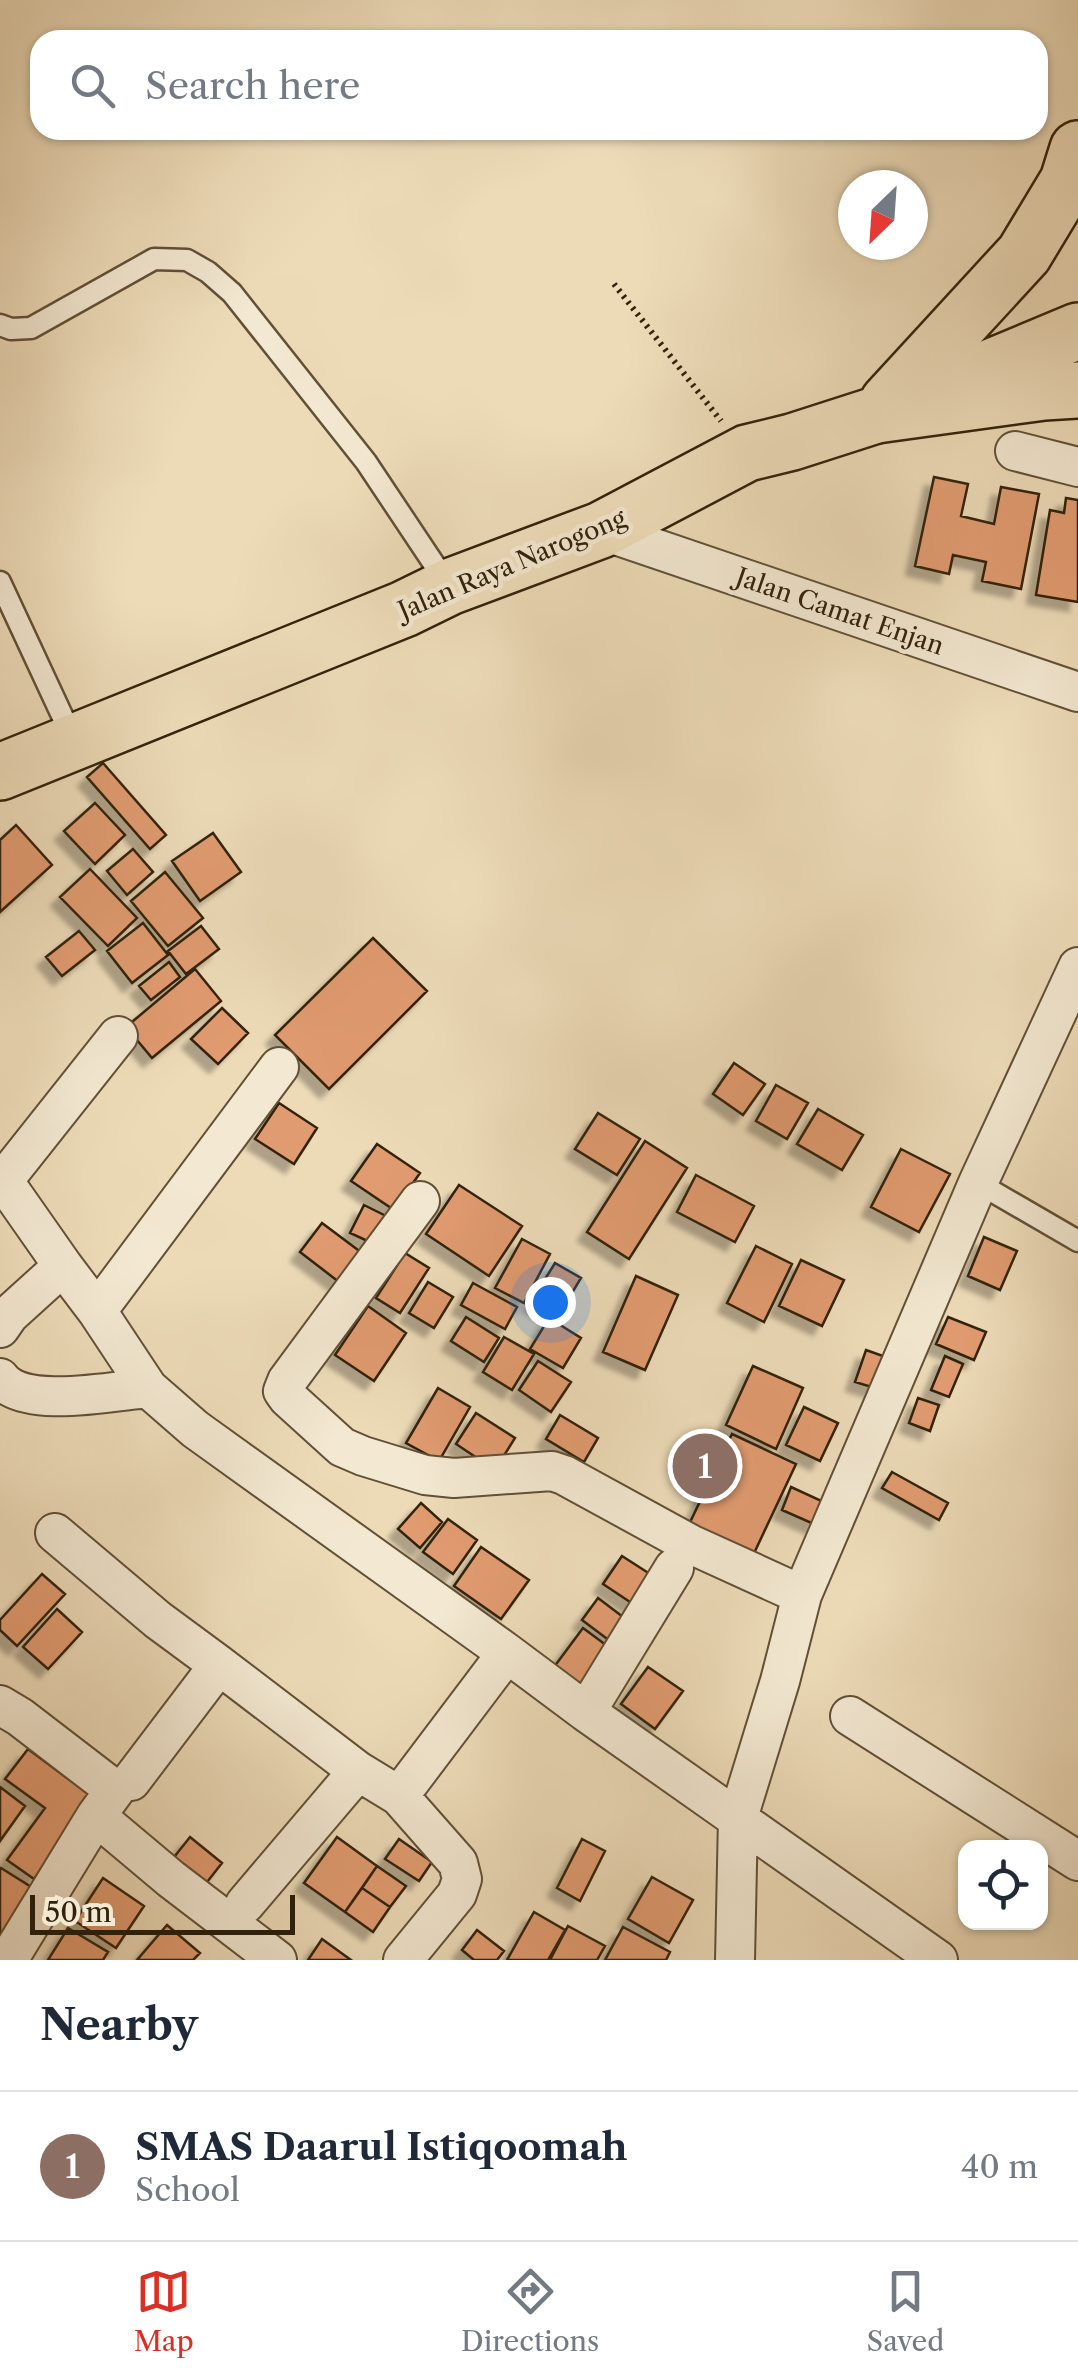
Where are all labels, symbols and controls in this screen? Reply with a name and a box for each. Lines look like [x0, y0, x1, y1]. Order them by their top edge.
search box [30, 30, 1048, 140]
icon: search [65, 58, 120, 113]
text: Search here [145, 62, 360, 109]
north arrow [838, 170, 928, 260]
street label: Jalan Raya Narogong [390, 502, 631, 628]
street label: Jalan Camat Enjan [728, 560, 948, 662]
your location [525, 1277, 576, 1328]
pin: 1 [672, 1428, 738, 1504]
map controls [958, 1840, 1048, 1930]
button: locate [958, 1840, 1048, 1930]
scale bar [30, 1890, 295, 1934]
text: 50 m [45, 1895, 112, 1929]
text: Nearby [40, 1999, 198, 2051]
text: SMAS Daarul Istiqoomah [135, 2123, 627, 2170]
text: 1 [65, 2147, 80, 2186]
text: 40 m [961, 2147, 1038, 2186]
text: School [135, 2170, 240, 2209]
tab: Map [134, 2264, 194, 2358]
tab: Directions [461, 2264, 599, 2358]
tab: Saved [867, 2264, 944, 2358]

